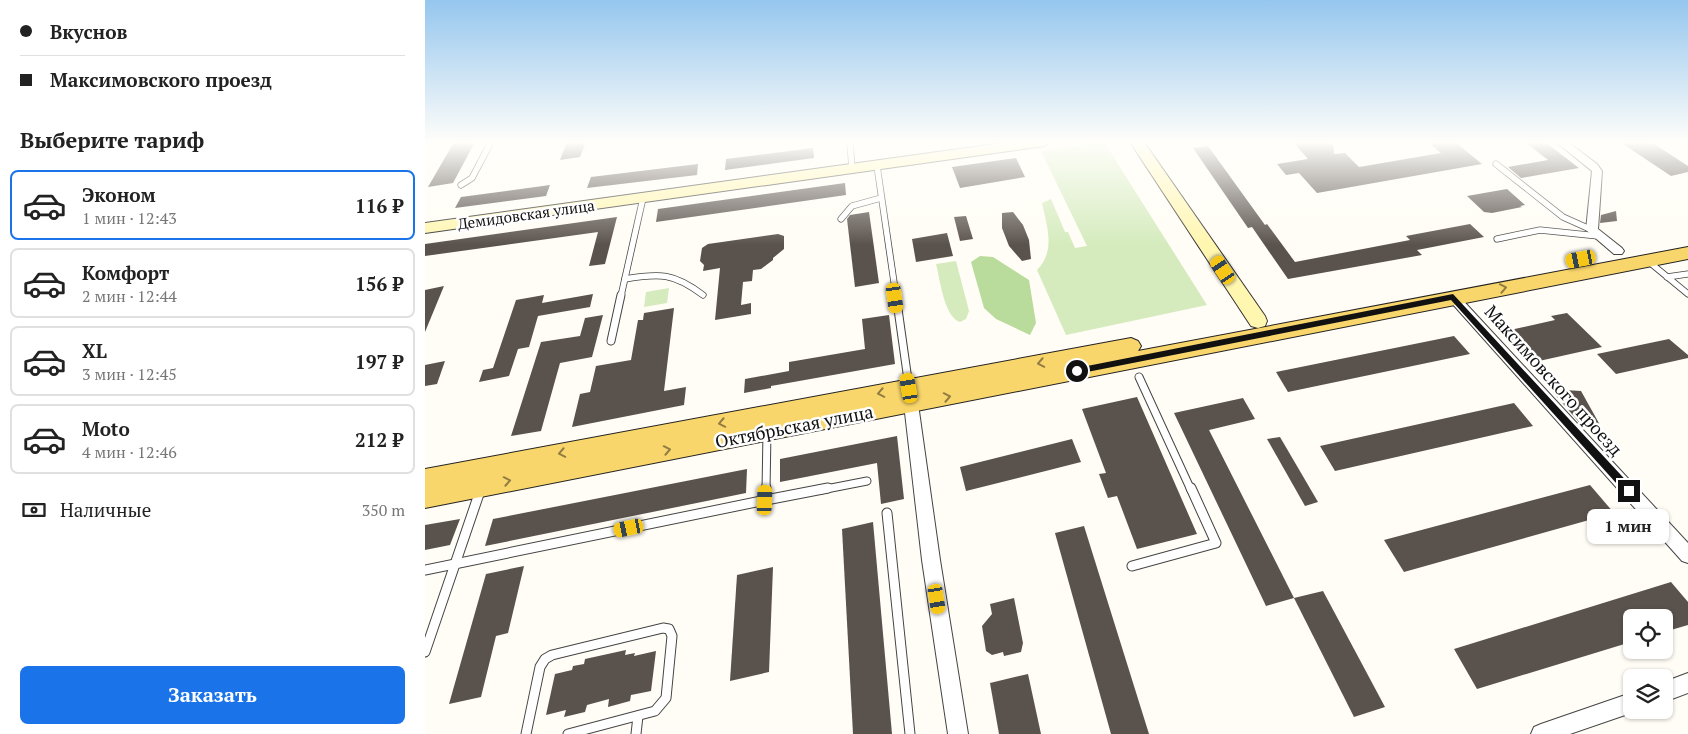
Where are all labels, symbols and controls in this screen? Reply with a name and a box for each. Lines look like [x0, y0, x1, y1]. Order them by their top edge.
text: Вкуснов [50, 19, 127, 44]
text: Максимовского проезд [50, 67, 272, 92]
text: Выберите тариф [20, 125, 204, 154]
text: Эконом [82, 182, 156, 207]
icon: car [22, 183, 67, 228]
text: 116 ₽ [355, 193, 403, 218]
street label: Демидовская улица [456, 194, 596, 234]
text: 1 мин · 12:43 [82, 207, 177, 229]
car [1564, 249, 1597, 269]
car [1208, 253, 1237, 287]
text: Комфорт [82, 260, 169, 285]
icon: car [22, 261, 67, 306]
text: 156 ₽ [355, 271, 403, 296]
car [885, 282, 904, 314]
one-way arrow [1499, 283, 1507, 293]
text: 2 мин · 12:44 [82, 285, 177, 307]
street label: Максимовского проезд [1480, 299, 1628, 461]
text: XL [82, 338, 107, 363]
icon: car [22, 339, 67, 384]
text: 197 ₽ [355, 349, 403, 374]
one-way arrow [1037, 357, 1045, 367]
route start [1066, 360, 1088, 382]
text: 3 мин · 12:45 [82, 363, 177, 385]
car [899, 372, 918, 404]
one-way arrow [877, 387, 886, 398]
one-way arrow [942, 392, 951, 403]
street label: Октябрьская улица [713, 399, 875, 453]
text: Moto [82, 416, 130, 441]
icon: car [22, 417, 67, 462]
one-way arrow [717, 418, 726, 428]
text: 212 ₽ [355, 427, 403, 452]
text: 4 мин · 12:46 [82, 441, 177, 463]
one-way arrow [662, 446, 671, 456]
one-way arrow [558, 448, 566, 458]
one-way arrow [503, 476, 512, 487]
route end [1618, 480, 1640, 502]
car [756, 485, 773, 515]
icon: cash [20, 496, 48, 524]
text: Наличные [60, 497, 151, 522]
text: 350 m [362, 499, 405, 521]
callout: 1 мин [1588, 508, 1670, 544]
text: 1 мин [1604, 515, 1652, 537]
car [612, 518, 645, 538]
car [927, 583, 946, 615]
map controls [1623, 609, 1673, 719]
button: locate [1623, 609, 1673, 659]
button: Заказать [20, 666, 405, 724]
button: layers [1623, 669, 1673, 719]

